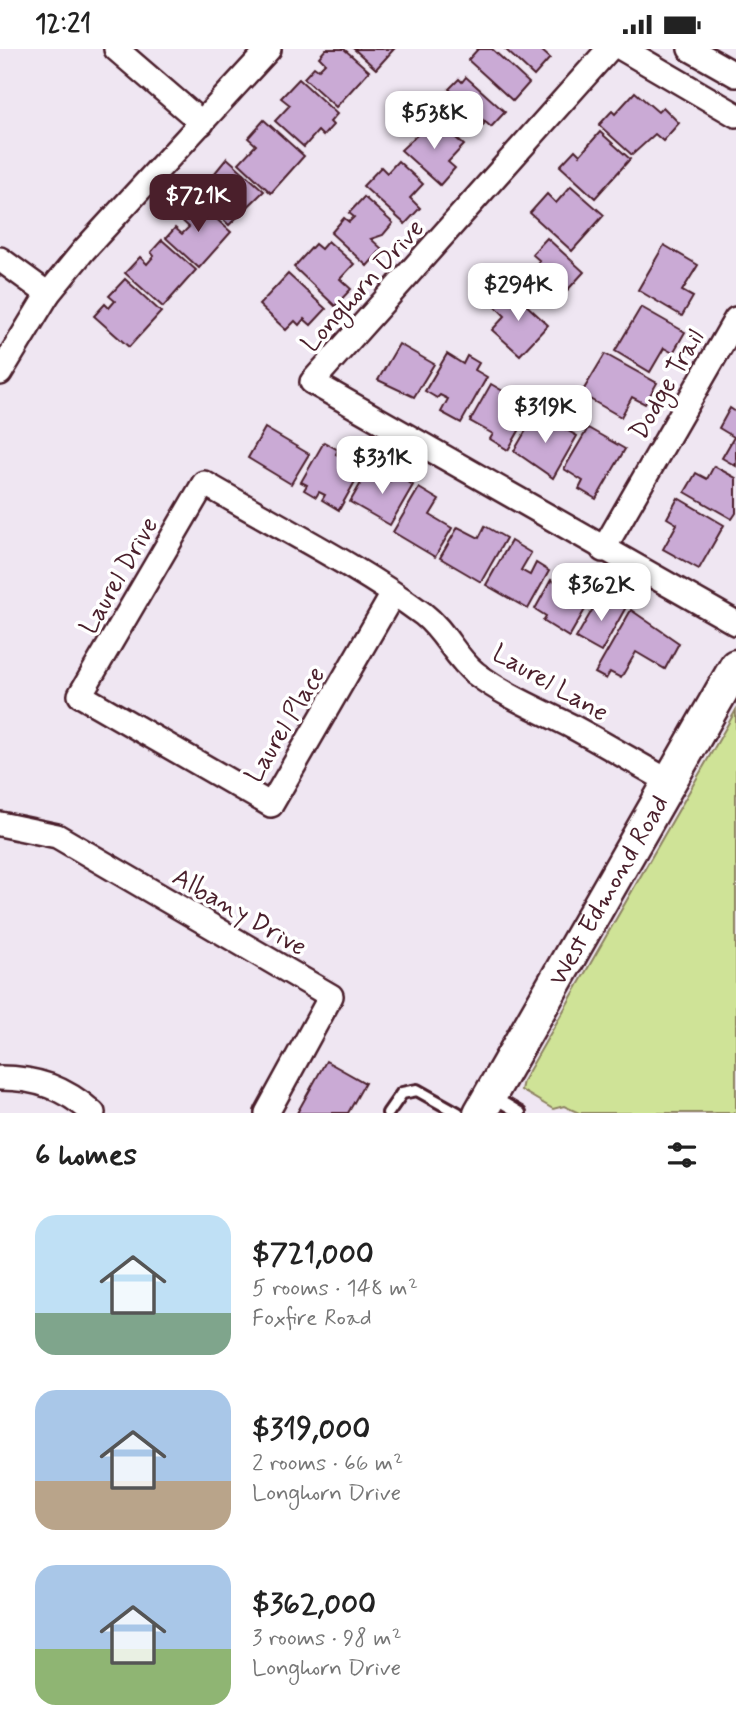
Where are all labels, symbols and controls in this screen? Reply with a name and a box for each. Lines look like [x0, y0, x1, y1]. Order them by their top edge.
text: 12:21 [35, 8, 91, 42]
pin: $538K [385, 91, 483, 151]
text: $538K [401, 99, 467, 129]
pin: $721K [149, 174, 247, 234]
text: $721K [166, 182, 230, 212]
street label: Longhorn Drive [294, 212, 434, 362]
pin: $294K [469, 264, 567, 323]
text: $294K [484, 271, 552, 301]
street label: Dodge Trail [622, 323, 715, 448]
pin: $319K [496, 385, 594, 445]
text: $319K [514, 393, 576, 423]
pin: $331K [333, 437, 431, 496]
text: $331K [353, 444, 411, 474]
street label: Laurel Drive [73, 511, 167, 641]
pin: $362K [552, 563, 650, 623]
text: $362K [568, 571, 634, 601]
street label: Laurel Lane [486, 637, 614, 731]
street label: Laurel Place [238, 661, 334, 790]
street label: West Edmond Road [541, 790, 677, 992]
street label: Albany Drive [166, 861, 312, 965]
text: 6 homes [35, 1136, 137, 1175]
icon: filters [663, 1136, 701, 1174]
text: $721,000 [252, 1235, 374, 1274]
icon: home [91, 1243, 175, 1327]
text: 5 rooms · 148 m² [252, 1274, 418, 1304]
text: Foxfire Road [252, 1304, 372, 1334]
text: $319,000 [252, 1410, 370, 1449]
icon: home [91, 1418, 175, 1502]
text: 2 rooms · 66 m² [252, 1449, 403, 1479]
text: Longhorn Drive [252, 1479, 401, 1509]
text: $362,000 [252, 1585, 376, 1624]
icon: home [91, 1593, 175, 1677]
text: 3 rooms · 98 m² [252, 1624, 402, 1654]
text: Longhorn Drive [252, 1654, 401, 1684]

